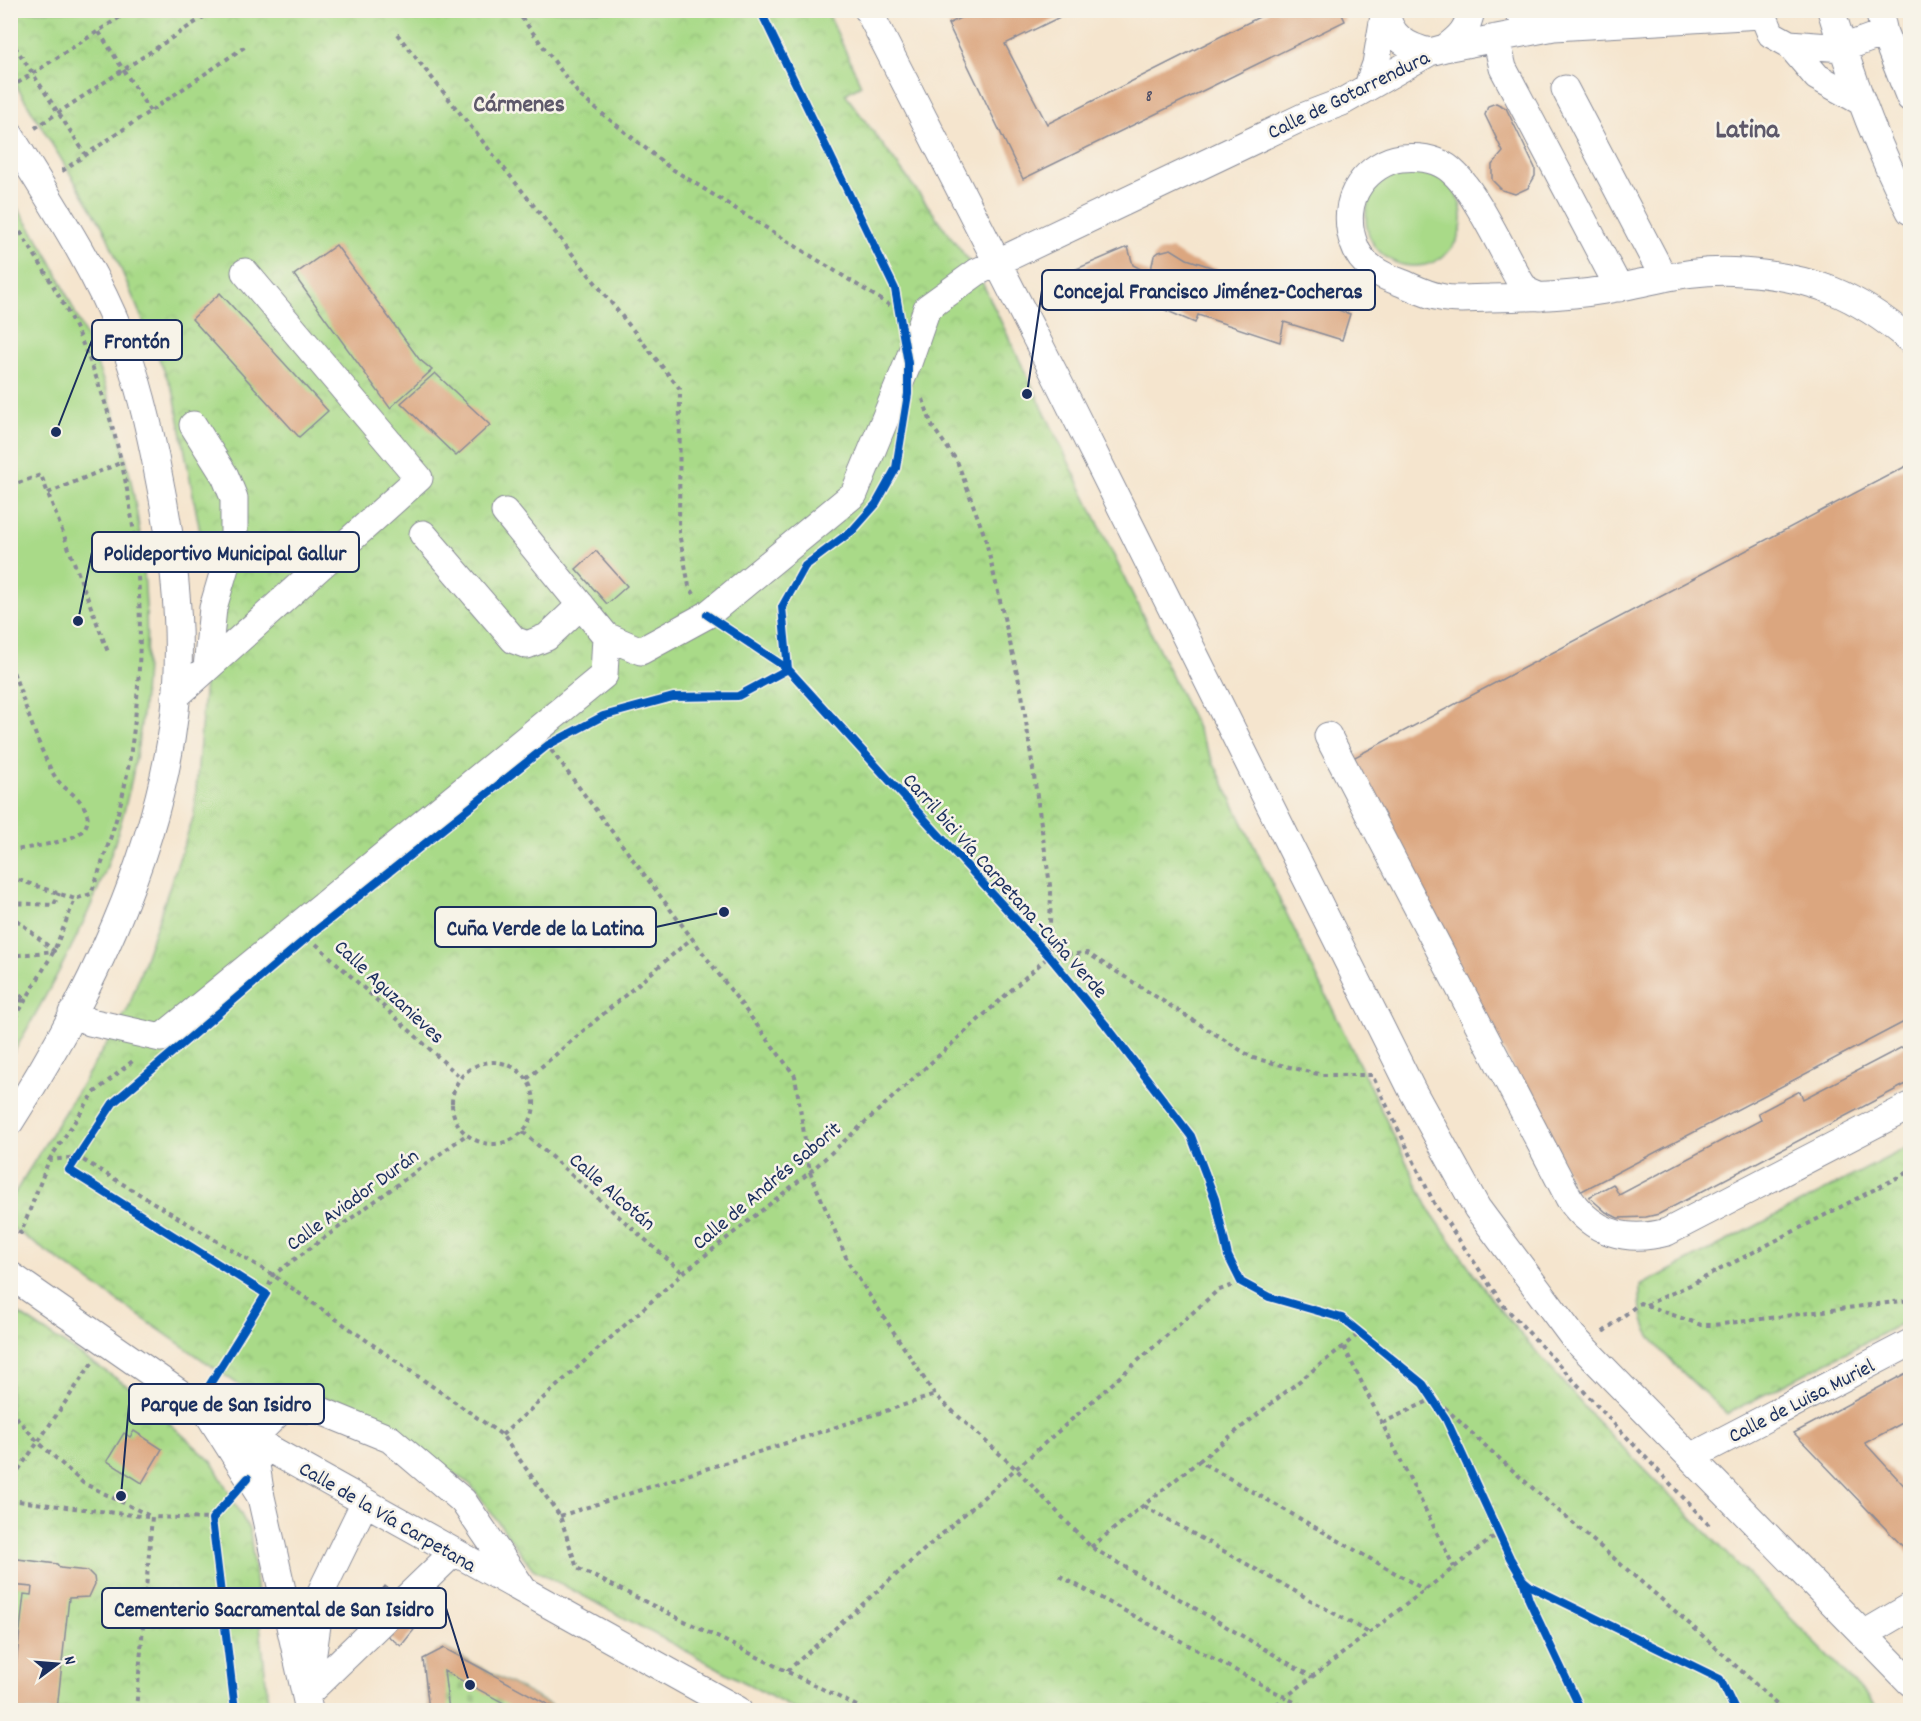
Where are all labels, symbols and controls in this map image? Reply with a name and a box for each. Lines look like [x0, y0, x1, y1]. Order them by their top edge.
street label: Calle de Gotarrendura [1263, 44, 1436, 149]
house number: 8 [1145, 85, 1153, 110]
district label: Cármenes [473, 89, 565, 123]
district label: Latina [1715, 112, 1780, 151]
callout: Concejal Francisco Jiménez-Cocheras [1042, 270, 1375, 310]
text: Concejal Francisco Jiménez-Cocheras [1053, 278, 1363, 309]
callout: Frontón [92, 320, 182, 360]
text: Frontón [104, 328, 170, 359]
callout: Polideportivo Municipal Gallur [92, 532, 359, 572]
text: Polideportivo Municipal Gallur [104, 540, 347, 571]
street label: Carril bici Vía Carpetana -Cuña Verde [894, 768, 1113, 1006]
callout: Cuña Verde de la Latina [435, 907, 656, 947]
text: Cuña Verde de la Latina [447, 915, 644, 946]
street label: Calle Aguzanieves [326, 934, 450, 1052]
street label: Calle de Andrés Saborit [687, 1116, 849, 1259]
street label: Calle Aviador Durán [281, 1143, 426, 1260]
street label: Calle Alcotán [561, 1147, 661, 1240]
street label: Calle de Luisa Muriel [1724, 1353, 1881, 1452]
callout: Parque de San Isidro [129, 1384, 324, 1424]
text: Parque de San Isidro [140, 1391, 312, 1422]
street label: Calle de la Vía Carpetana [292, 1455, 482, 1582]
callout: Cementerio Sacramental de San Isidro [102, 1588, 446, 1628]
text: Cementerio Sacramental de San Isidro [114, 1596, 434, 1627]
north arrow [27, 1634, 87, 1694]
text: N [57, 1654, 81, 1668]

